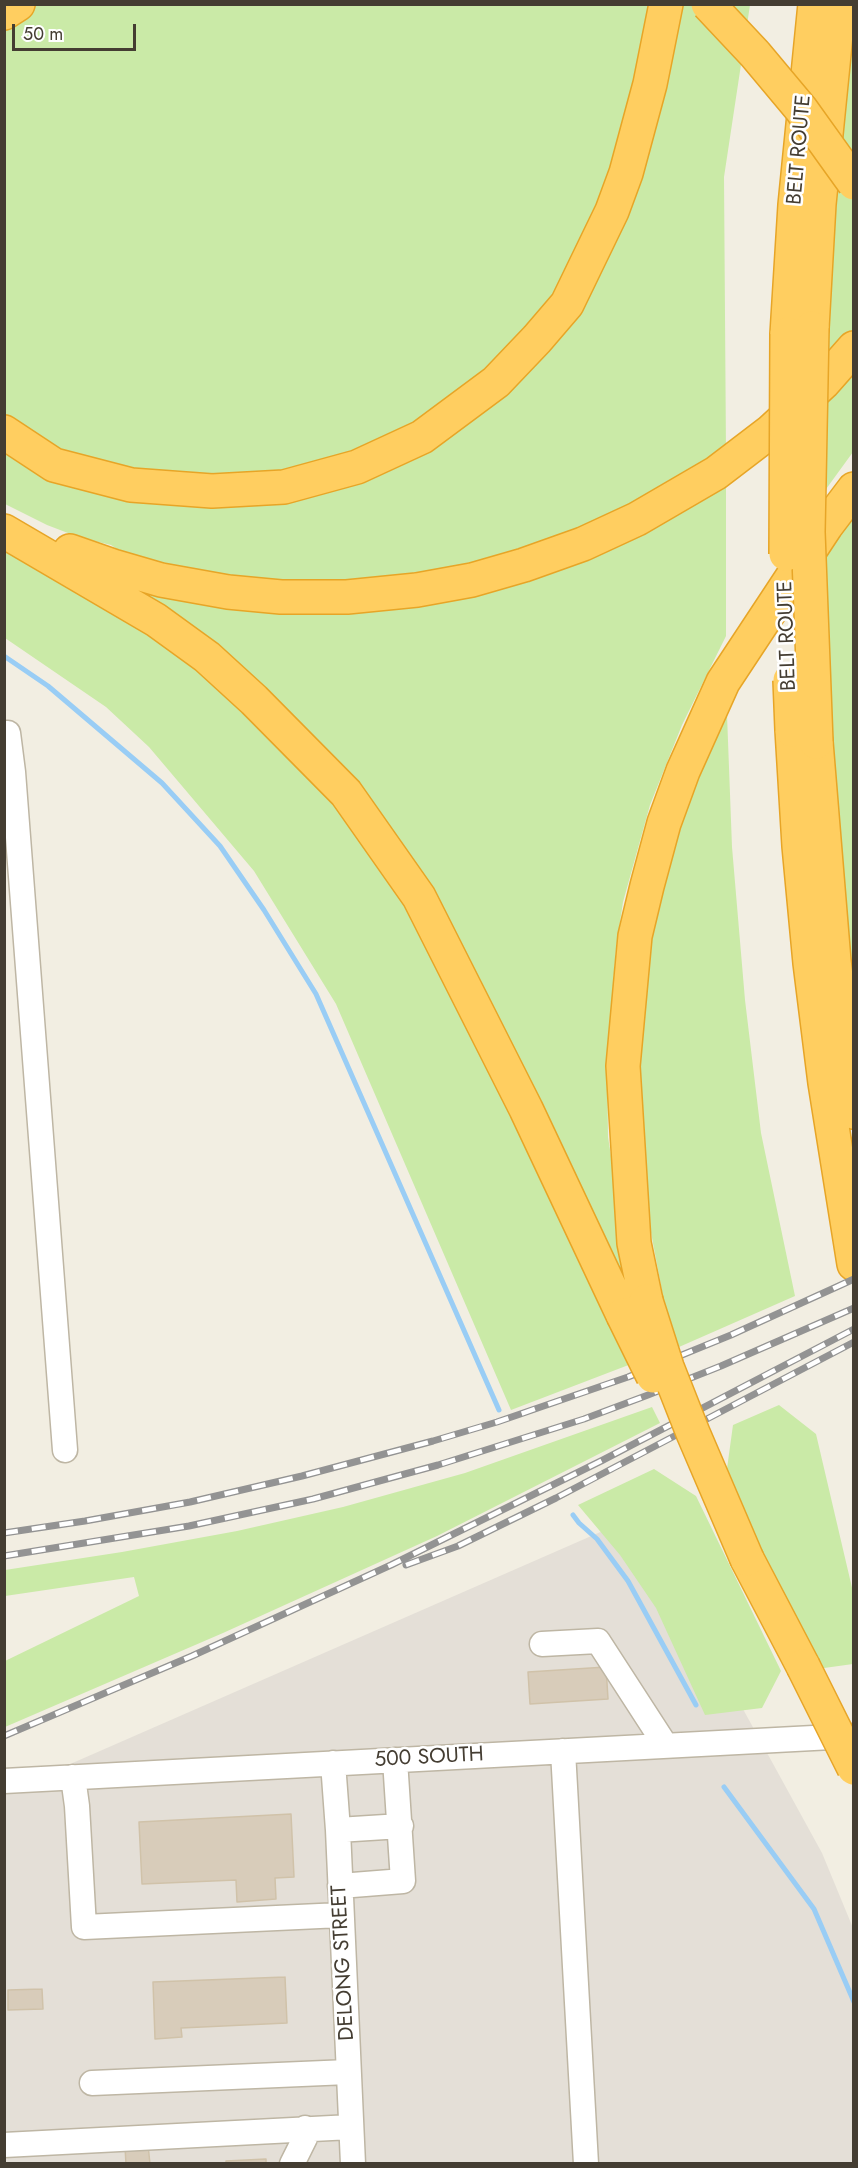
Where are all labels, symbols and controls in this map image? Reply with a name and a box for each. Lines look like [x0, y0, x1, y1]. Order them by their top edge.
scale bar [15, 12, 140, 50]
text: 50 m [23, 21, 63, 47]
street label: BELT ROUTE [783, 94, 817, 206]
street label: BELT ROUTE [773, 581, 803, 691]
street label: 500 SOUTH [374, 1743, 484, 1773]
street label: DELONG STREET [327, 1884, 361, 2042]

